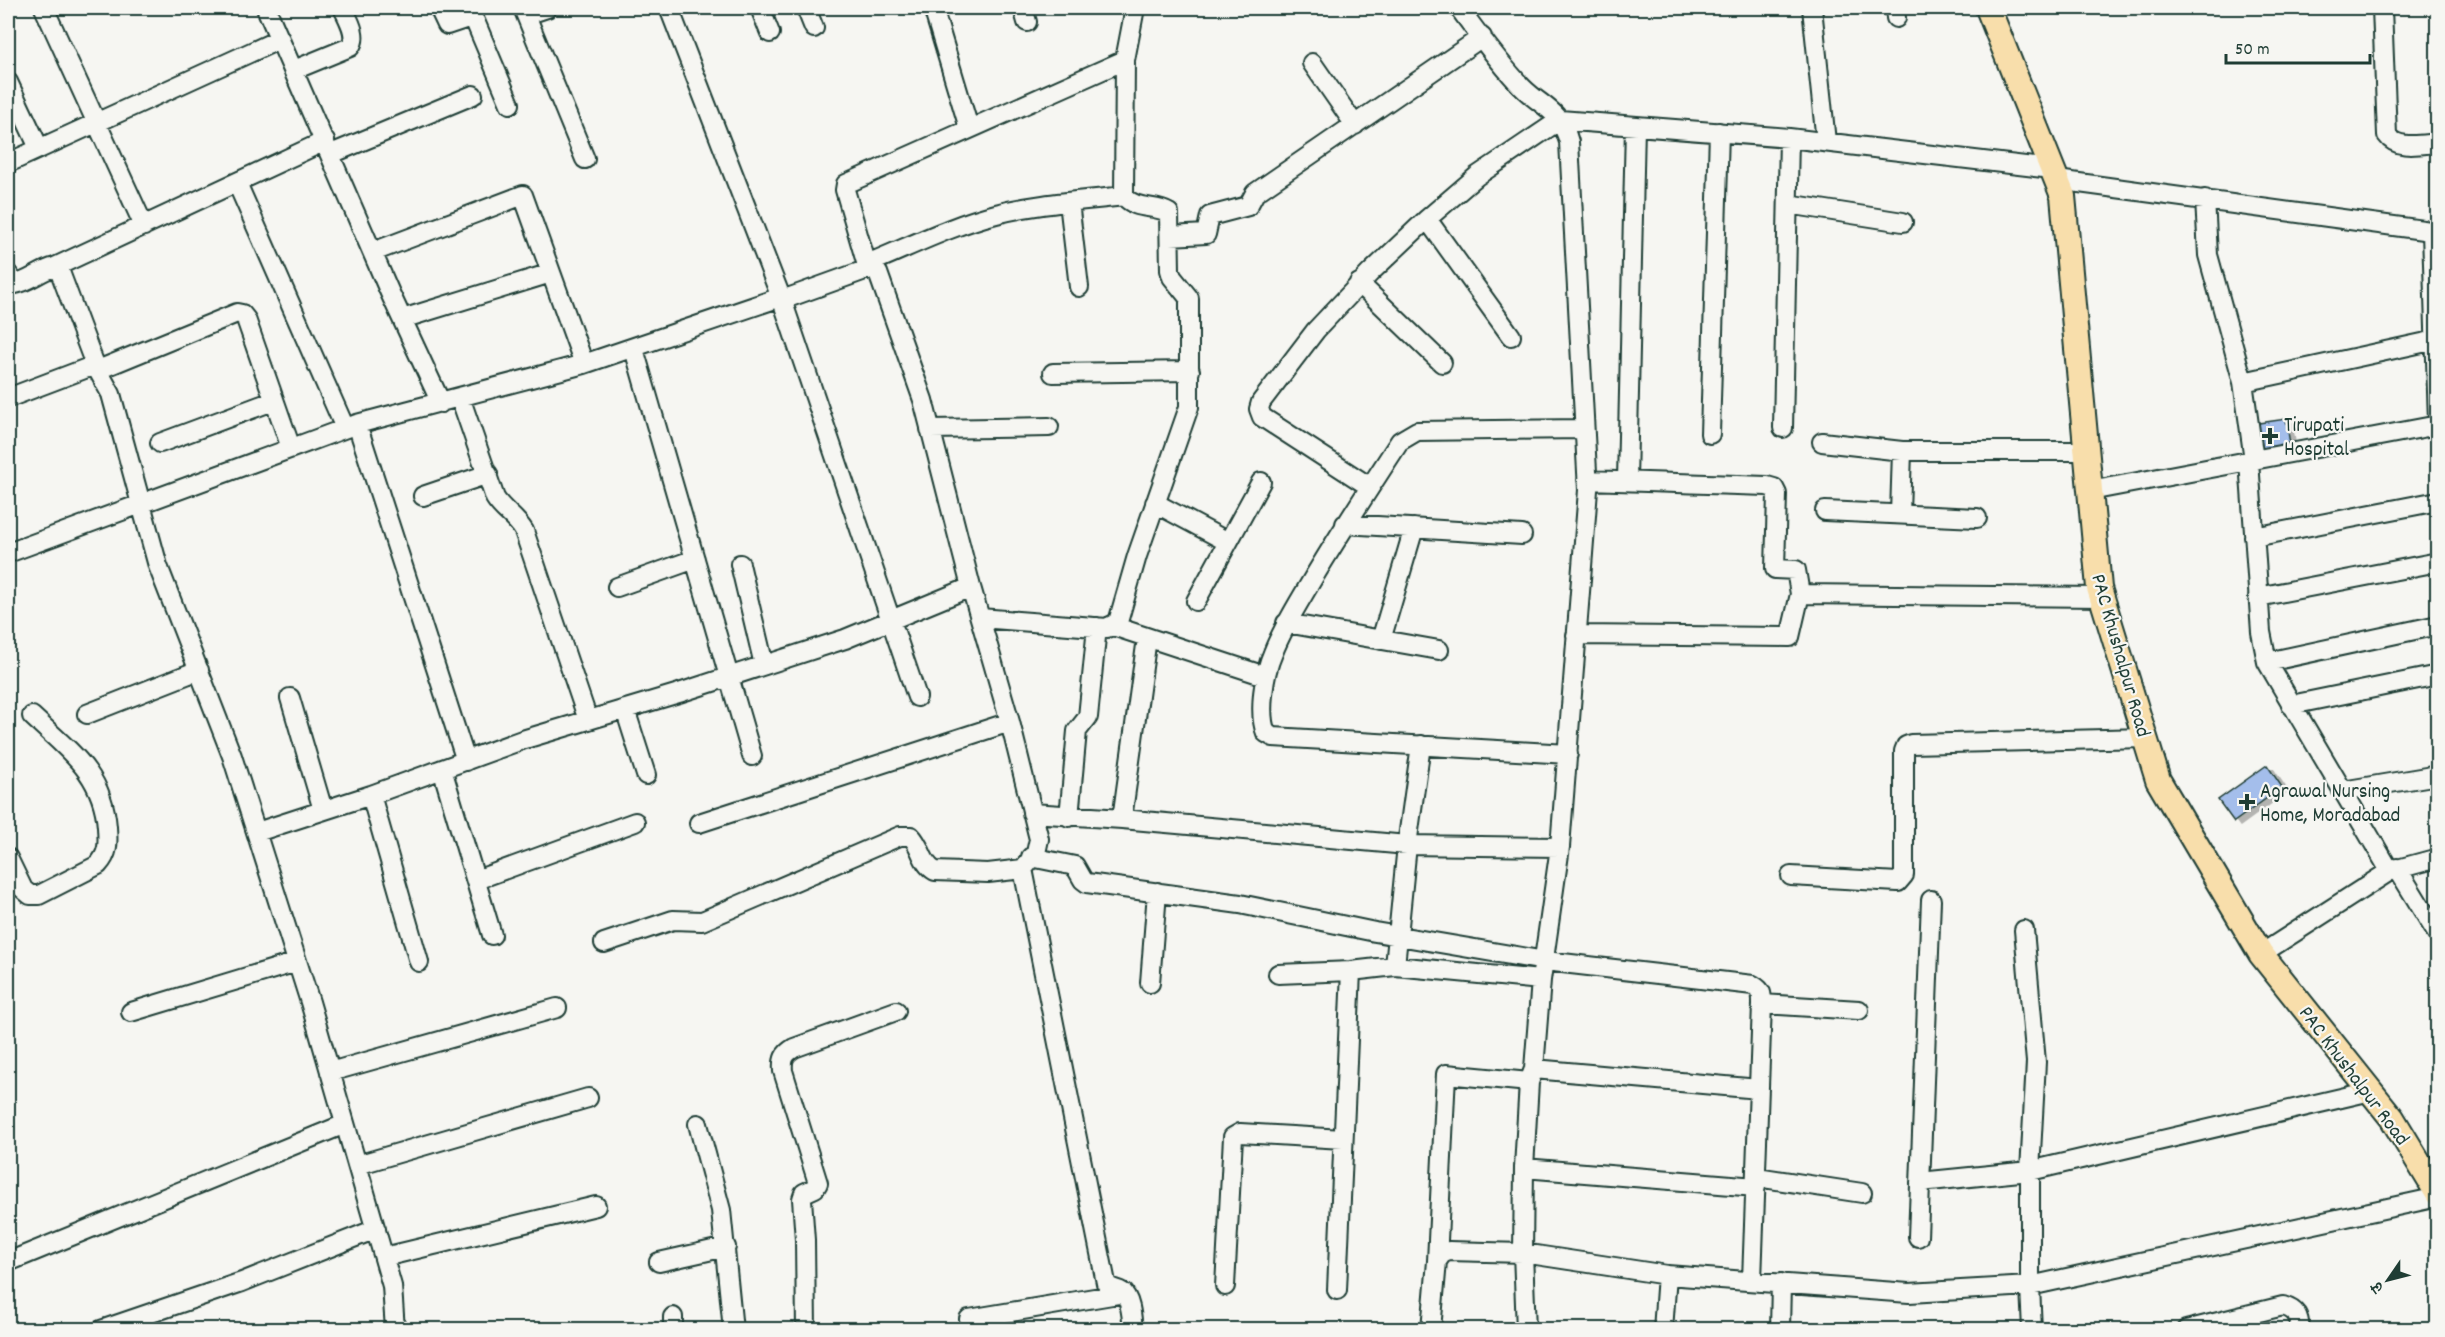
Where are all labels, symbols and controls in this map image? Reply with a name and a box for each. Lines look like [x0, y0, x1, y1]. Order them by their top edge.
scale bar [2226, 27, 2370, 65]
text: 50 m [2235, 38, 2270, 63]
place label: Tirupati Hospital [2284, 412, 2349, 466]
marker: Tirupati Hospital [2261, 427, 2279, 445]
street label: PAC Khushalpur Road [2081, 571, 2157, 741]
place label: Agrawal Nursing Home, Moradabad [2260, 778, 2400, 832]
marker: Agrawal Nursing Home, Moradabad [2238, 793, 2256, 811]
street label: PAC Khushalpur Road [2290, 1001, 2415, 1153]
north arrow [2358, 1250, 2418, 1310]
text: उ [2365, 1276, 2390, 1298]

